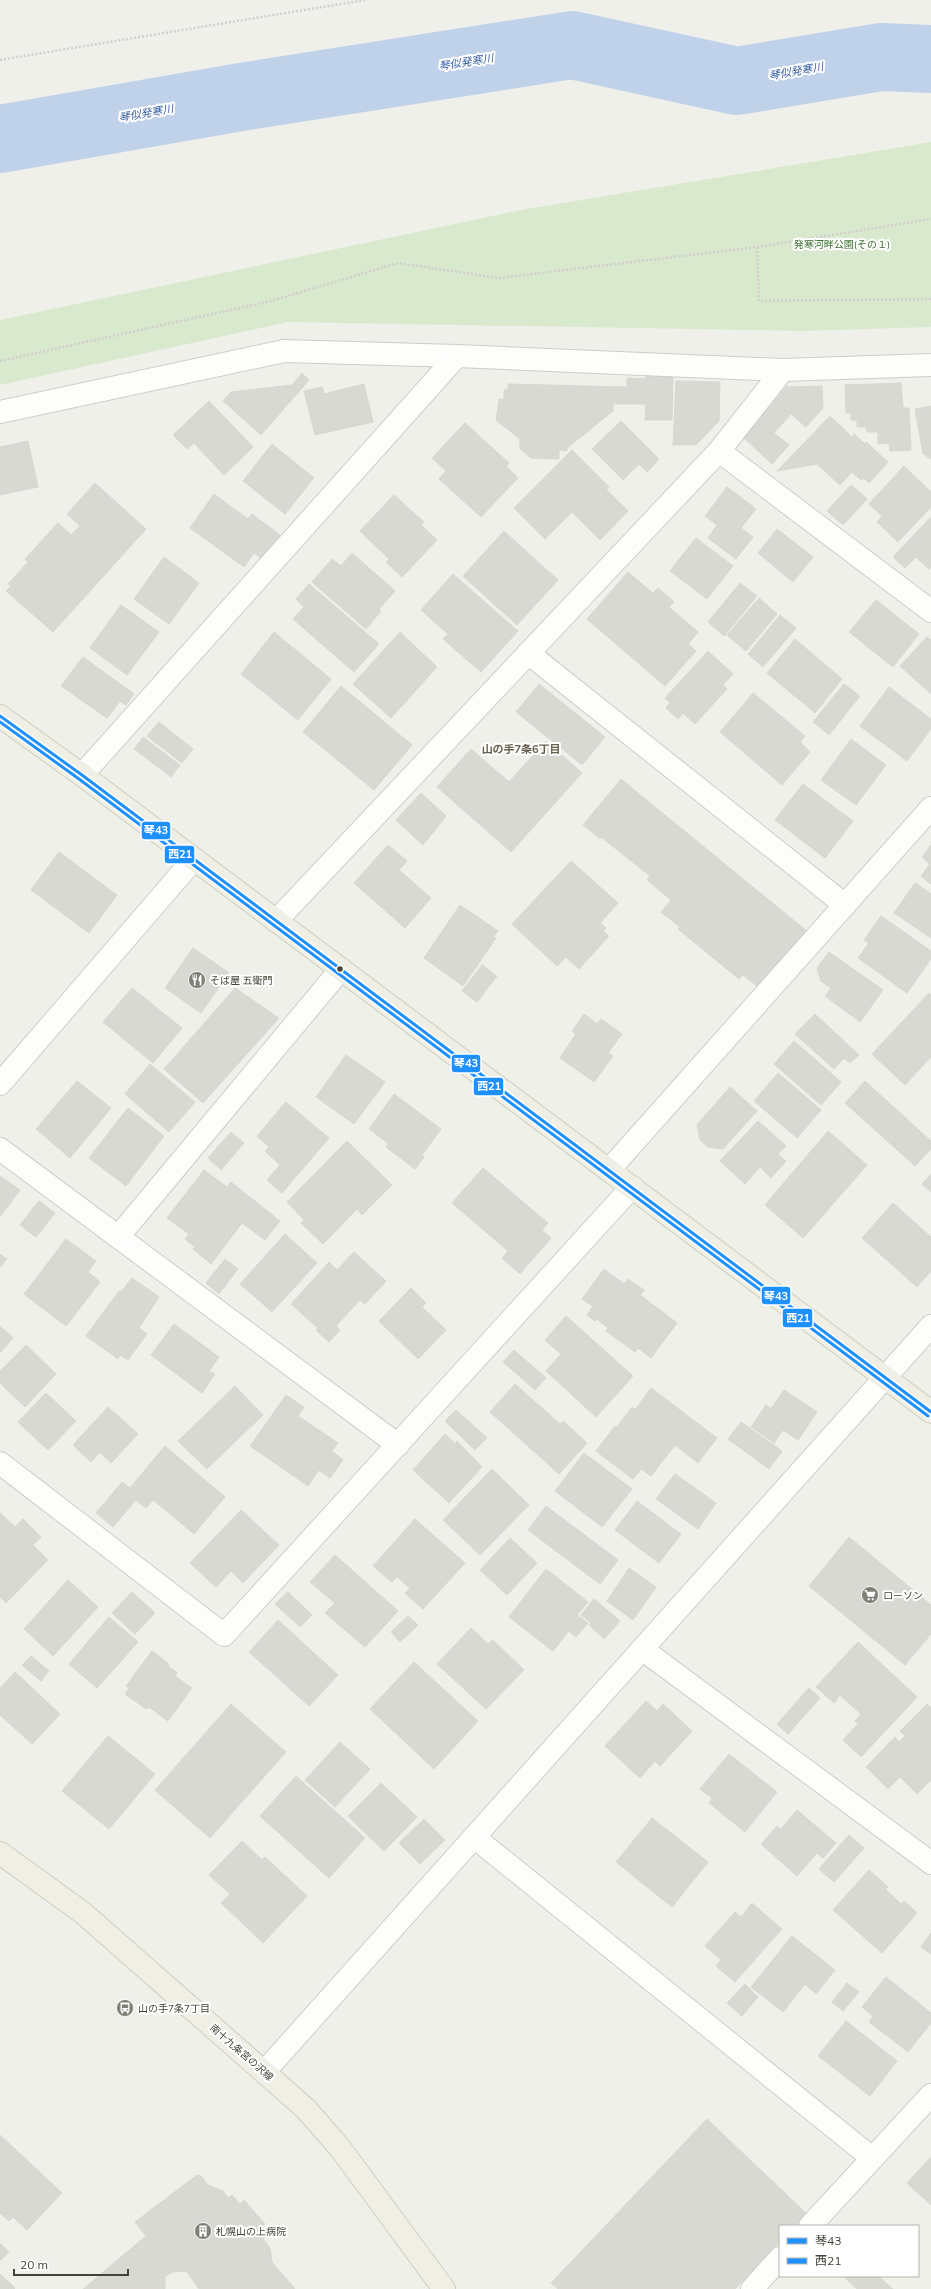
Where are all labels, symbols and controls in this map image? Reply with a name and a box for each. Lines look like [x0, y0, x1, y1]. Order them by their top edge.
water label: 琴似発寒川 [438, 51, 495, 73]
water label: 琴似発寒川 [768, 59, 825, 83]
water label: 琴似発寒川 [118, 101, 175, 125]
park label: 発寒河畔公園(その１) [794, 238, 890, 251]
district label: 山の手7条6丁目 [481, 742, 561, 756]
line badge: 琴43 [141, 821, 171, 840]
text: 琴43 [143, 823, 168, 837]
line badge: 西21 [164, 845, 195, 864]
text: 西21 [168, 847, 192, 861]
unlabelled marker [335, 964, 345, 974]
restaurant icon: そば屋 五衛門 [187, 970, 207, 990]
place label: そば屋 五衛門 [210, 974, 273, 987]
line badge: 琴43 [451, 1054, 481, 1073]
text: 琴43 [453, 1056, 478, 1070]
line badge: 西21 [473, 1077, 504, 1096]
text: 西21 [477, 1079, 501, 1093]
line badge: 琴43 [761, 1286, 791, 1305]
text: 琴43 [763, 1289, 788, 1303]
line badge: 西21 [782, 1308, 813, 1328]
text: 西21 [786, 1311, 810, 1325]
supermarket icon: ローソン [860, 1585, 880, 1605]
place label: ローソン [883, 1589, 923, 1602]
bus stop icon: 山の手7条7丁目 [115, 1998, 135, 2018]
place label: 山の手7条7丁目 [138, 2002, 210, 2015]
street label: 南十九条宮の沢線 [207, 2021, 276, 2084]
building icon: 札幌山の上病院 [193, 2221, 213, 2241]
place label: 札幌山の上病院 [216, 2225, 286, 2238]
legend [779, 2225, 919, 2277]
text: 琴43 [815, 2233, 841, 2248]
scale bar [14, 2251, 128, 2277]
text: 西21 [815, 2253, 841, 2268]
text: 20 m [20, 2257, 48, 2272]

